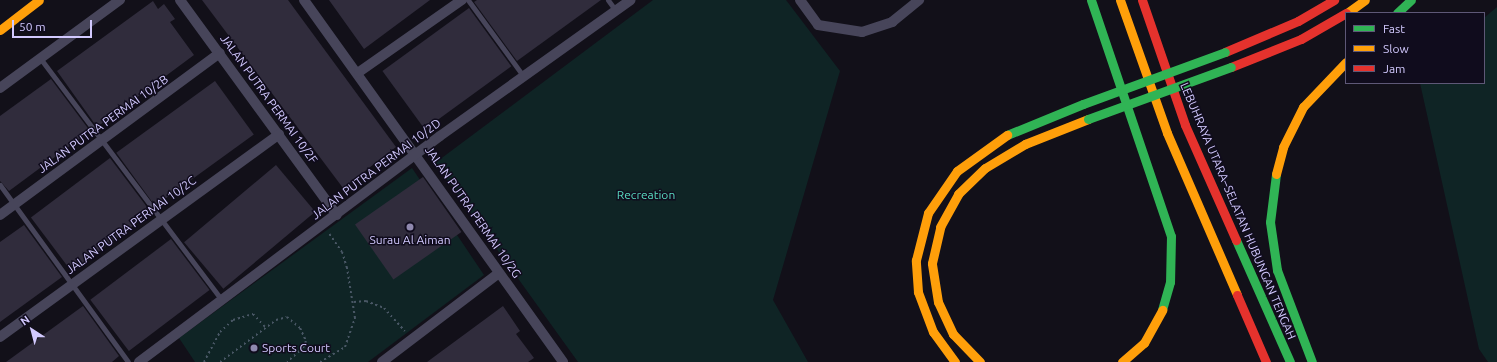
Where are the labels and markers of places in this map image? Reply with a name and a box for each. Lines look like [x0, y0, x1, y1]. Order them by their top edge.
marker: Surau Al Aiman [405, 222, 415, 232]
place label: Surau Al Aiman [369, 233, 451, 247]
place label: Sports Court [262, 341, 330, 355]
marker: Sports Court [249, 343, 259, 353]

